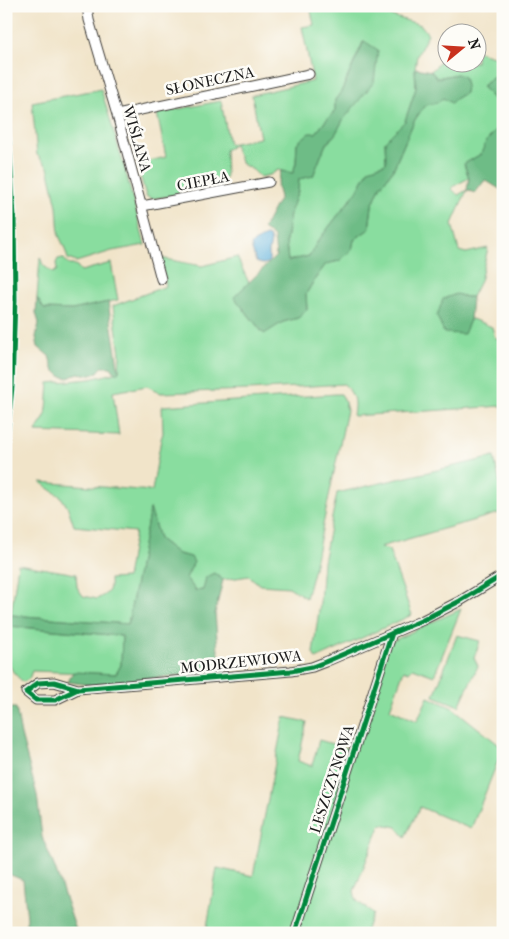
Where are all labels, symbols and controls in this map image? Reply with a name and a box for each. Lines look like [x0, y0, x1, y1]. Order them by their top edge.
north arrow [436, 22, 486, 72]
text: N [464, 36, 484, 52]
street label: SŁONECZNA [164, 63, 256, 99]
street label: WIŚLANA [119, 103, 155, 175]
street label: CIEPŁA [175, 167, 231, 195]
street label: MODRZEWIOWA [179, 647, 303, 677]
street label: LESZCZYNOWA [306, 722, 358, 835]

